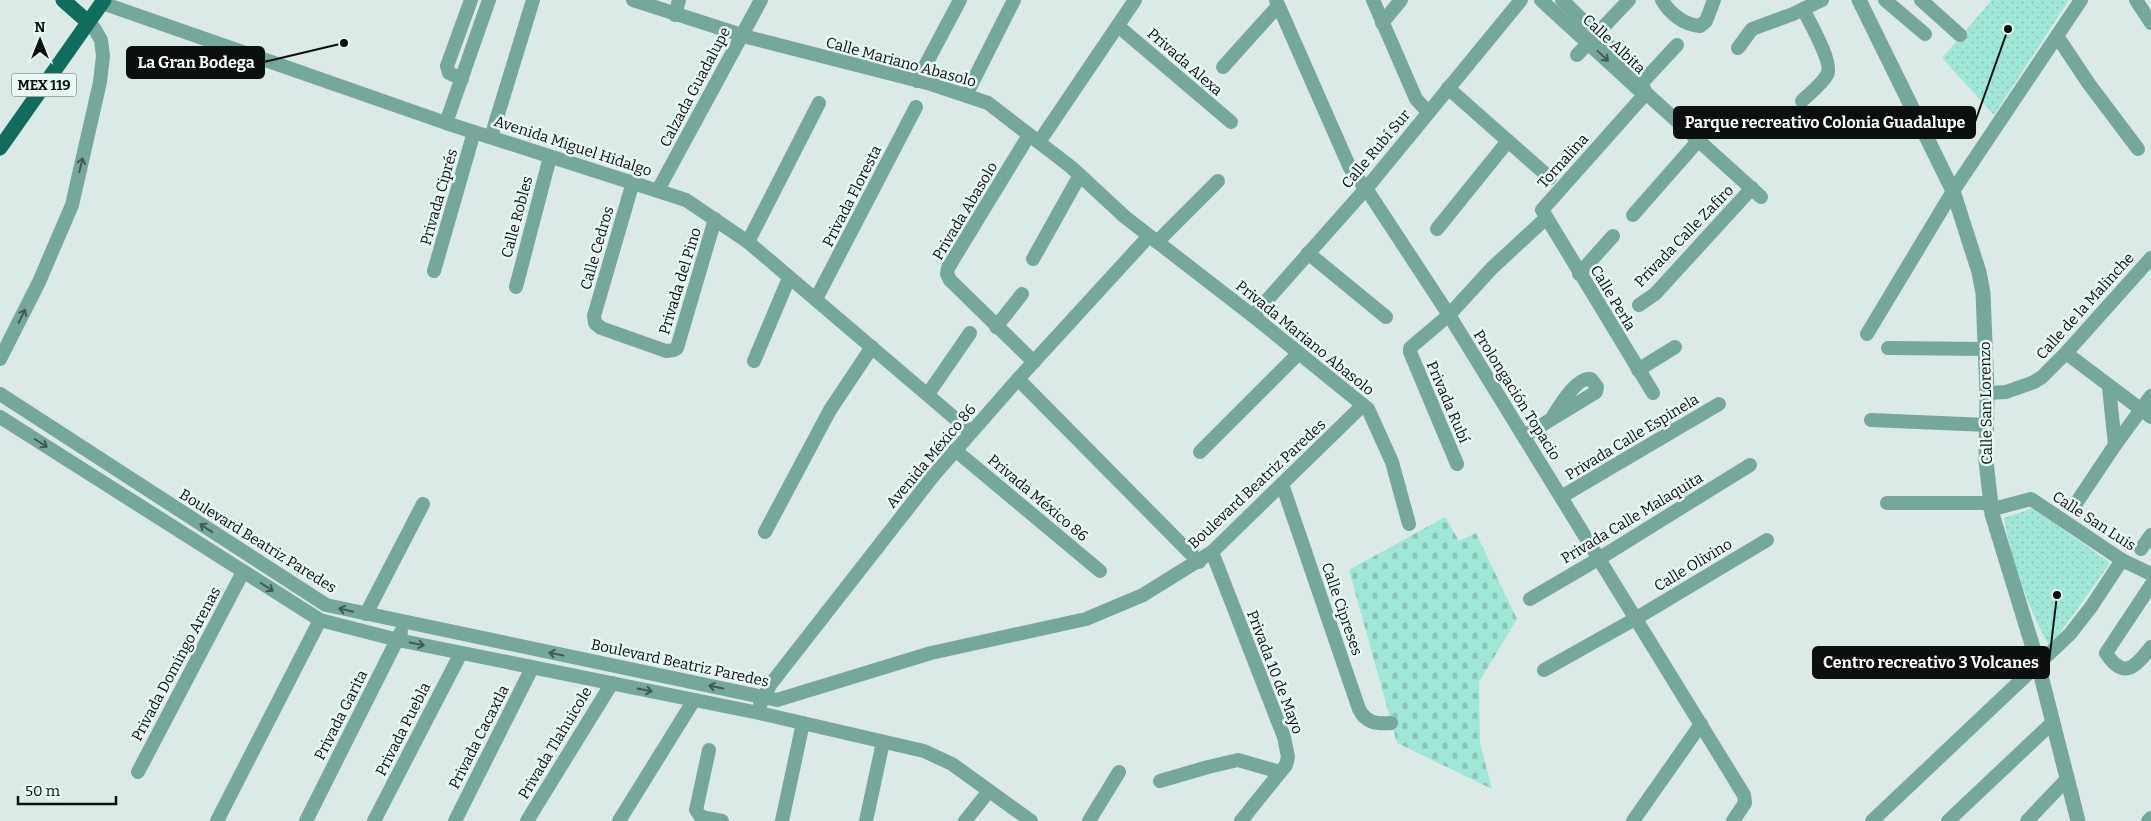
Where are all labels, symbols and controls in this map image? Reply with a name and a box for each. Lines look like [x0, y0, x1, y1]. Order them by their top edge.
street label: Calle Albita [1579, 11, 1649, 77]
north arrow [15, 15, 65, 65]
text: N [35, 19, 46, 36]
street label: Calzada Guadalupe [656, 24, 734, 150]
street label: Privada Alexa [1144, 24, 1226, 100]
street label: Calle Mariano Abasolo [824, 33, 978, 91]
callout: La Gran Bodega [127, 47, 264, 78]
one-way arrow [1597, 50, 1610, 62]
text: La Gran Bodega [137, 53, 255, 72]
road number: MEX 119 [12, 74, 76, 96]
street label: Calle Rubí Sur [1338, 106, 1414, 192]
callout: Parque recreativo Colonia Guadalupe [1674, 107, 1975, 138]
street label: Avenida Miguel Hidalgo [492, 112, 654, 180]
text: Parque recreativo Colonia Guadalupe [1685, 113, 1966, 132]
street label: Tornalina [1534, 130, 1592, 192]
street label: Privada Floresta [819, 142, 885, 250]
street label: Privada Ciprés [417, 147, 461, 247]
one-way arrow [77, 157, 86, 173]
street label: Privada Abasolo [929, 159, 1001, 263]
street label: Calle Robles [497, 174, 537, 260]
street label: Privada Calle Zafiro [1631, 181, 1737, 291]
street label: Calle Cedros [577, 204, 617, 292]
street label: Privada del Pino [655, 225, 705, 337]
street label: Calle de la Malinche [2032, 249, 2138, 363]
street label: Calle Perla [1586, 262, 1640, 334]
street label: Privada Mariano Abasolo [1232, 277, 1378, 399]
one-way arrow [17, 308, 27, 323]
street label: Prolongación Topacio [1470, 327, 1564, 463]
street label: Calle San Lorenzo [1976, 341, 1996, 465]
street label: Privada Rubí [1423, 358, 1474, 446]
street label: Privada Calle Espinela [1562, 390, 1702, 484]
street label: Avenida México 86 [882, 400, 980, 512]
street label: Boulevard Beatriz Paredes [1184, 415, 1330, 553]
one-way arrow [34, 439, 48, 449]
street label: Privada México 86 [984, 451, 1092, 545]
street label: Privada Calle Malaquita [1558, 469, 1706, 567]
street label: Boulevard Beatriz Paredes [176, 485, 340, 597]
street label: Calle San Luis [2049, 487, 2139, 555]
one-way arrow [200, 523, 214, 533]
street label: Calle Olivino [1651, 535, 1735, 595]
street label: Calle Cipreses [1318, 560, 1366, 658]
one-way arrow [259, 582, 273, 592]
street label: Privada Domingo Arenas [128, 584, 224, 744]
one-way arrow [338, 605, 354, 614]
street label: Privada 10 de Mayo [1243, 608, 1307, 736]
street label: Boulevard Beatriz Paredes [589, 635, 771, 691]
one-way arrow [409, 640, 425, 649]
callout: Centro recreativo 3 Volcanes [1813, 647, 2049, 678]
one-way arrow [549, 649, 565, 658]
text: Centro recreativo 3 Volcanes [1823, 653, 2039, 672]
street label: Privada Garita [311, 667, 371, 763]
street label: Privada Puebla [372, 679, 434, 779]
street label: Privada Cacaxtla [445, 682, 513, 792]
one-way arrow [708, 682, 724, 691]
street label: Privada Tlahuicole [514, 684, 596, 802]
one-way arrow [637, 685, 653, 695]
scale bar [18, 774, 115, 806]
text: 50 m [25, 782, 61, 800]

